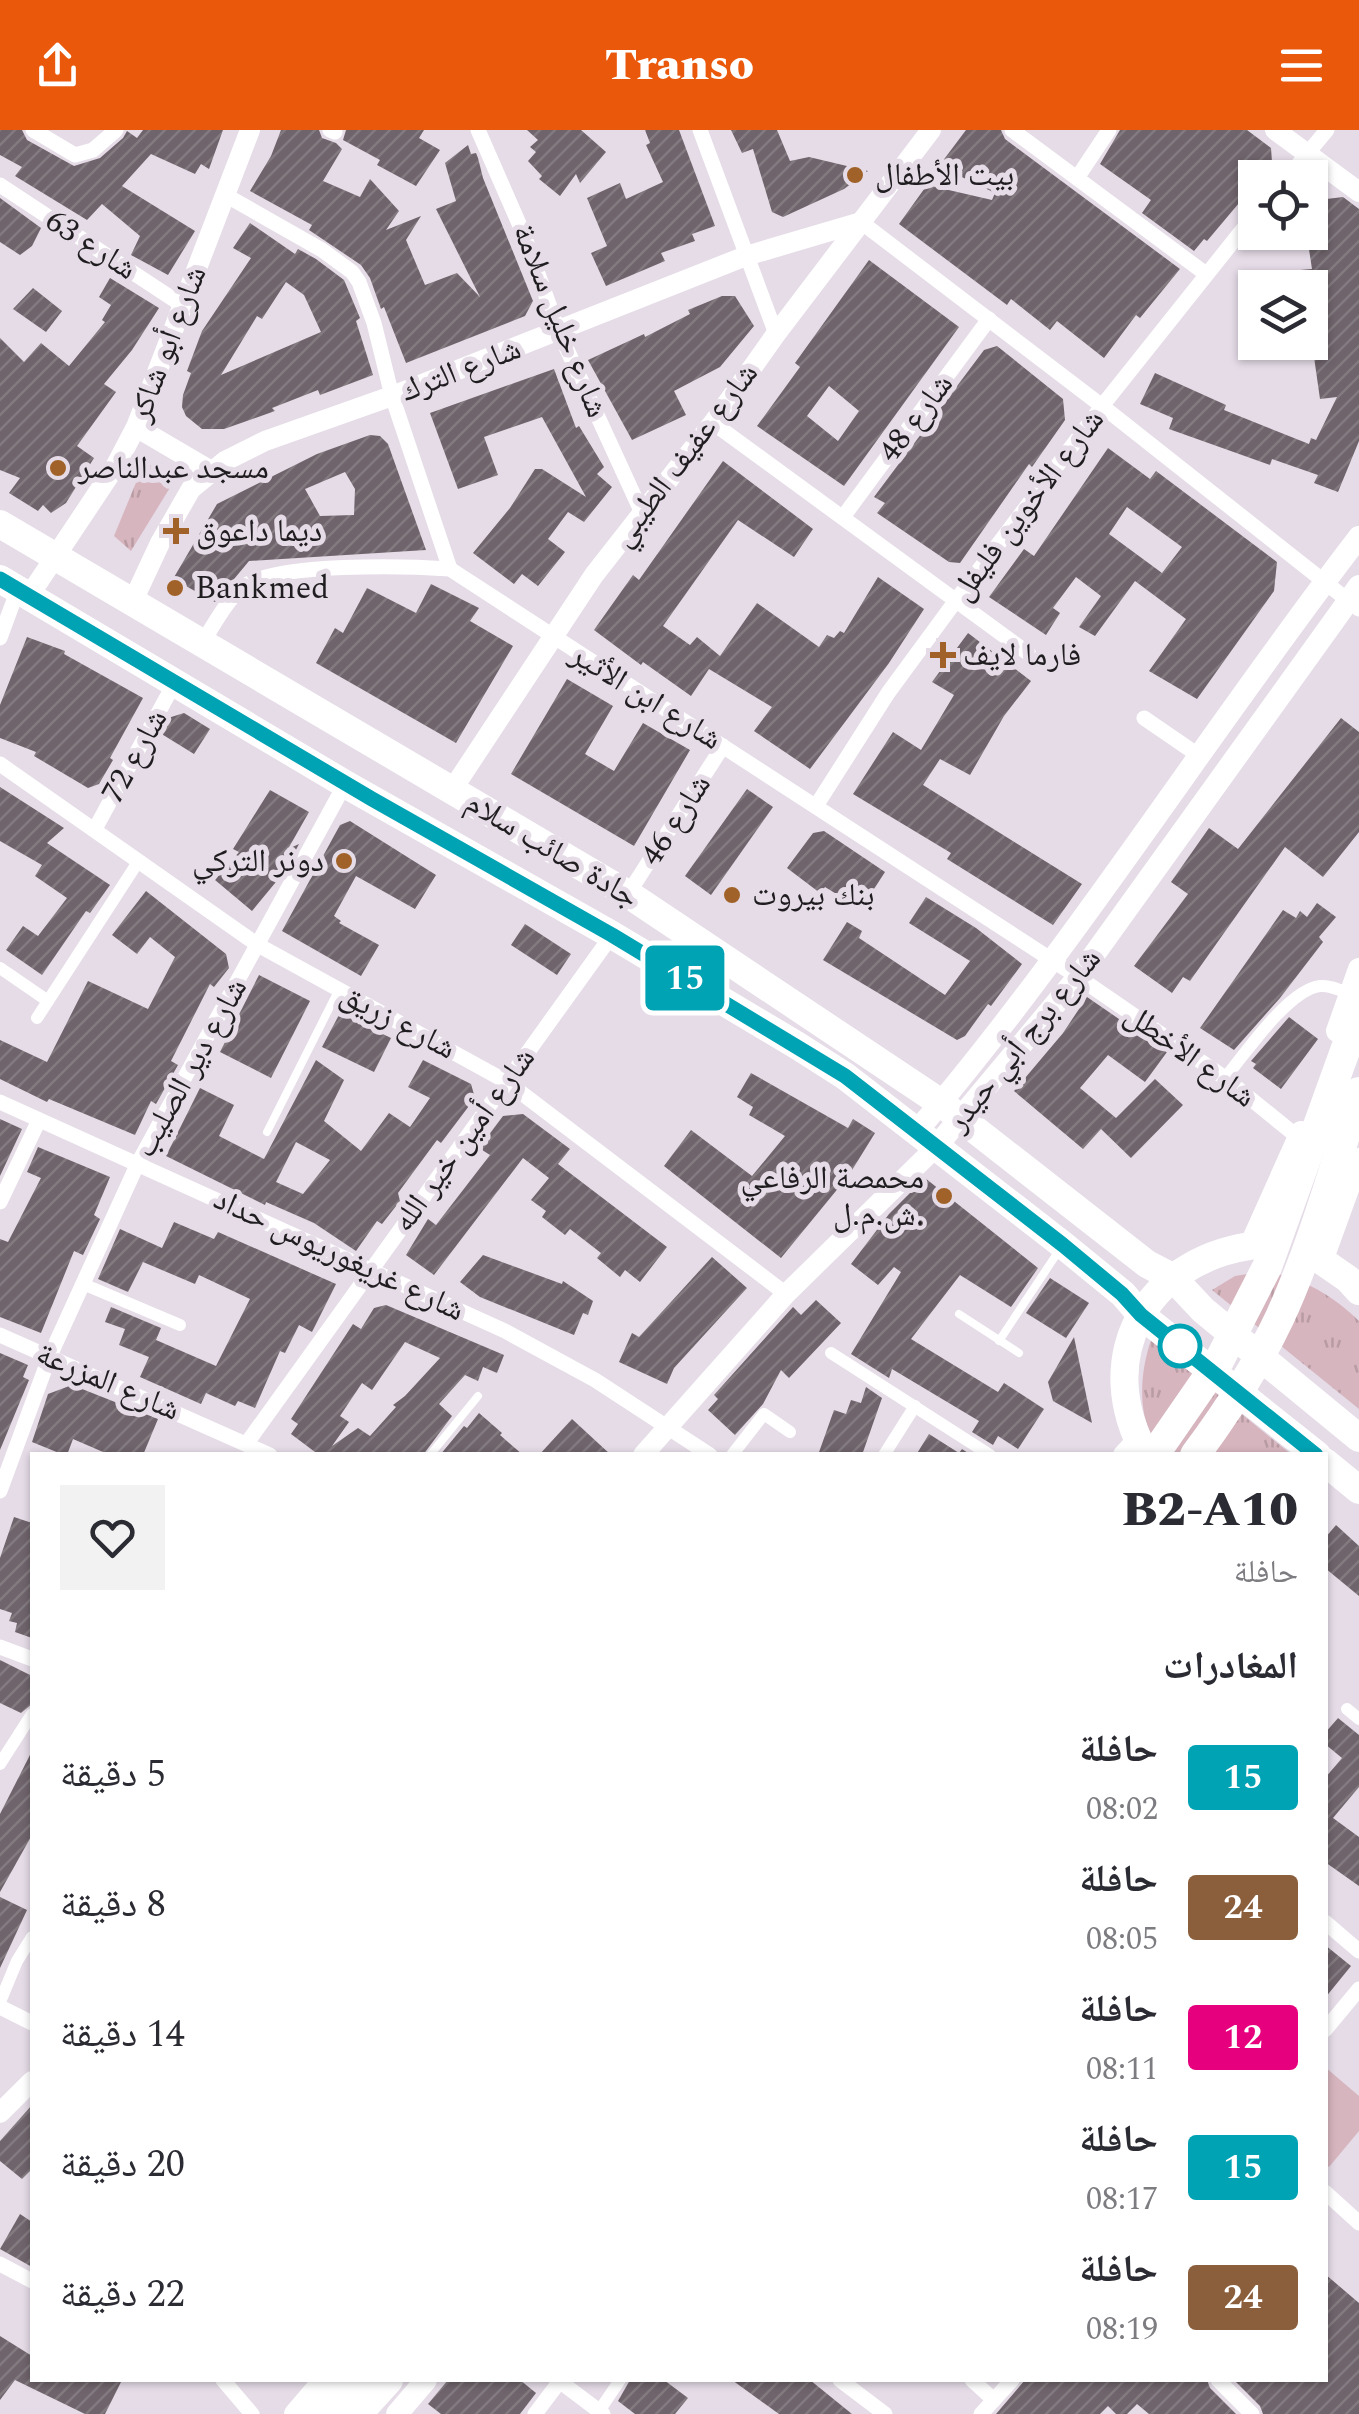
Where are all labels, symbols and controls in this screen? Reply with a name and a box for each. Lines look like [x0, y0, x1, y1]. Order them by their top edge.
text: Transo [605, 31, 754, 100]
icon: share [30, 38, 85, 93]
icon: menu [1274, 38, 1329, 93]
place label: بيت الأطفال [875, 151, 1014, 200]
map controls [1238, 160, 1328, 360]
button: locate [1238, 160, 1328, 250]
marker: بيت الأطفال [844, 164, 866, 186]
street label: شارع 63 [35, 197, 147, 293]
street label: شارع خليل سلامة [499, 217, 621, 425]
street label: شارع أبو شاكر [115, 259, 220, 430]
button: layers [1238, 270, 1328, 360]
street label: شارع الترك [394, 325, 528, 415]
street label: شارع عفيف الطيبي [599, 352, 771, 558]
street label: شارع 48 [866, 363, 966, 473]
street label: شارع الأخوين فليفل [939, 398, 1117, 612]
place label: مسجد عبدالناصر [77, 444, 269, 493]
marker: مسجد عبدالناصر [47, 457, 69, 479]
place label: ديما داعوق [196, 507, 322, 556]
marker: ديما داعوق [165, 520, 187, 542]
place label: Bankmed [195, 564, 329, 613]
marker: Bankmed [164, 577, 186, 599]
street label: شارع ابن الأثير [559, 630, 732, 763]
place label: فارما لايف [963, 631, 1081, 680]
marker: فارما لايف [932, 644, 954, 666]
street label: شارع 72 [89, 700, 181, 812]
street label: شارع 46 [628, 764, 724, 876]
street label: جادة صائب سلام [456, 779, 648, 921]
place label: دونر التركي [192, 837, 324, 886]
marker: دونر التركي [333, 850, 355, 872]
place label: بنك بيروت [752, 871, 875, 920]
marker: بنك بيروت [721, 884, 743, 906]
street label: شارع برج أبي حيدر [934, 937, 1114, 1144]
line badge: 15 [640, 946, 730, 1010]
text: 15 [665, 952, 705, 1005]
street label: شارع دير الصليب [121, 969, 261, 1167]
street label: شارع زريق [331, 971, 465, 1073]
street label: شارع الأخطل [1114, 991, 1266, 1121]
street label: شارع أمين خير الله [380, 1037, 548, 1243]
place label: محمصة الرفاعي ش.م.ل. [741, 1154, 924, 1240]
street label: شارع غريغوريوس حداد [205, 1175, 473, 1335]
marker: محمصة الرفاعي ش.م.ل. [933, 1185, 955, 1207]
unlabelled marker [1159, 1325, 1201, 1367]
street label: شارع المزرعة [28, 1330, 188, 1434]
text: B2-A10 [1122, 1474, 1298, 1547]
button: heart [60, 1485, 165, 1590]
text: حافلة [1234, 1548, 1298, 1597]
text: المغادرات [1163, 1638, 1298, 1696]
text: حافلة [1079, 1721, 1158, 1779]
text: 5 دقيقة [60, 1746, 166, 1804]
text: 15 [1223, 1751, 1263, 1804]
text: 08:02 [1086, 1785, 1158, 1834]
text: حافلة [1079, 1851, 1158, 1909]
text: 8 دقيقة [60, 1876, 166, 1934]
text: 24 [1223, 1881, 1263, 1934]
text: 08:05 [1086, 1915, 1158, 1964]
text: حافلة [1079, 1981, 1158, 2039]
text: 14 دقيقة [60, 2006, 185, 2064]
text: 12 [1223, 2011, 1263, 2064]
text: 08:11 [1086, 2045, 1158, 2094]
text: حافلة [1079, 2111, 1158, 2169]
text: 20 دقيقة [60, 2136, 185, 2194]
text: 15 [1223, 2141, 1263, 2194]
text: 08:17 [1086, 2175, 1158, 2224]
text: حافلة [1079, 2241, 1158, 2299]
text: 22 دقيقة [60, 2266, 185, 2324]
text: 24 [1223, 2271, 1263, 2324]
text: 08:19 [1086, 2305, 1158, 2354]

